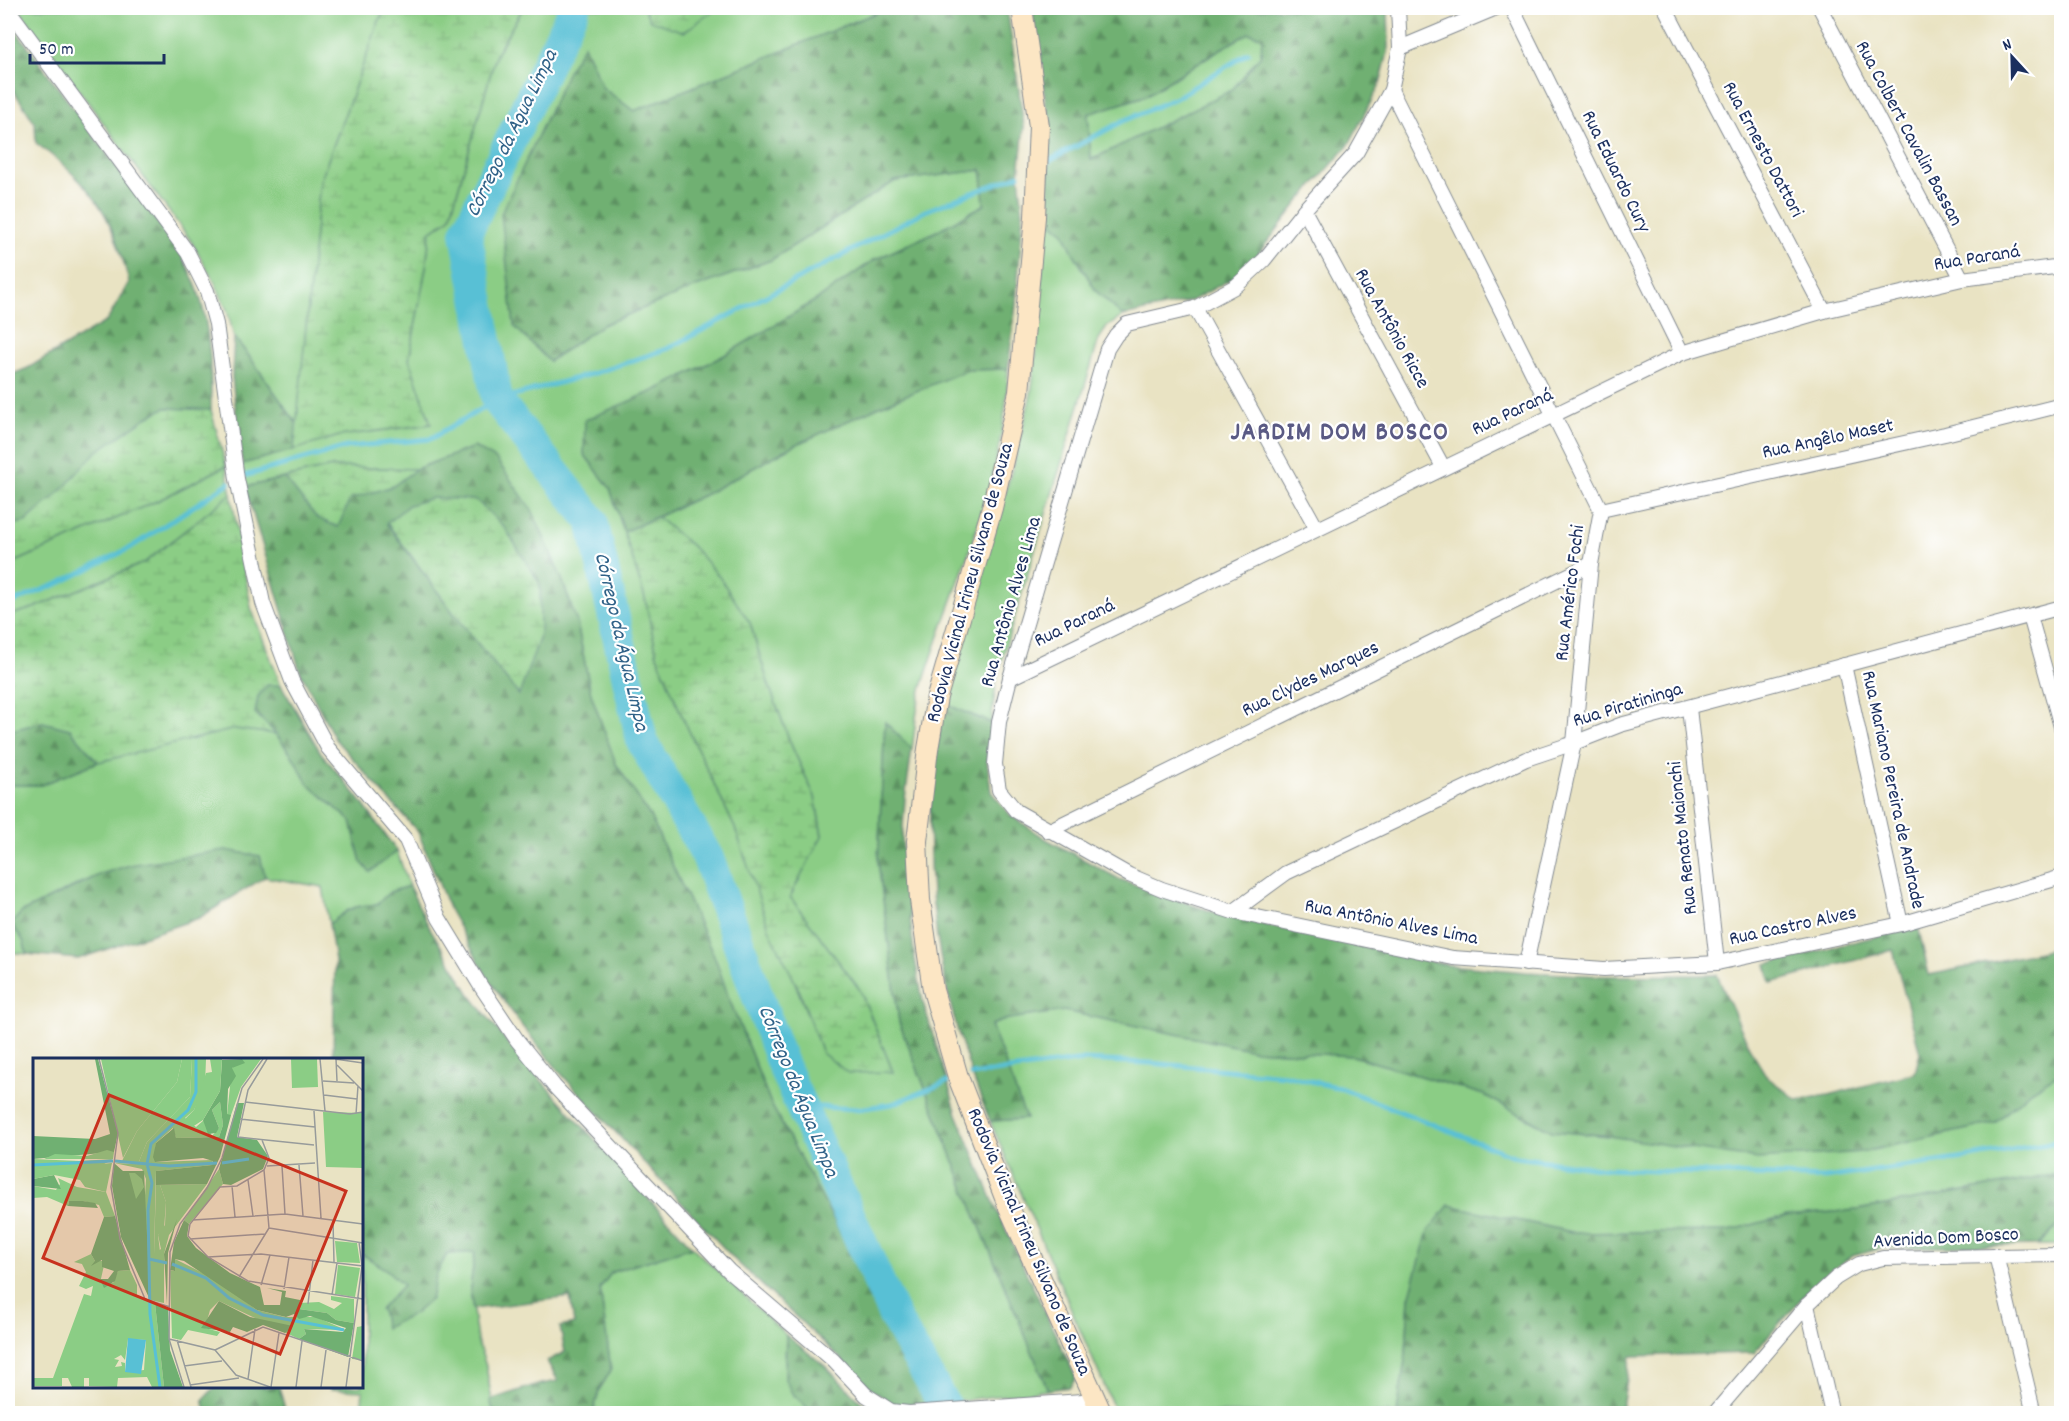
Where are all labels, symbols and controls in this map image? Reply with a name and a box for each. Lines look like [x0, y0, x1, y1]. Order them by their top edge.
scale bar [30, 27, 164, 65]
north arrow [1982, 27, 2042, 87]
text: N [1999, 33, 2015, 58]
street label: Rua Colbert Cavalin Bassan [1847, 36, 1969, 232]
text: 50 m [39, 38, 74, 63]
water label: Córrego da Água Limpa [460, 44, 567, 223]
street label: Rua Ernesto Dattori [1714, 77, 1810, 223]
street label: Rua Eduardo Cury [1573, 106, 1657, 239]
street label: Rua Paraná [1932, 238, 2022, 280]
street label: Rua Antônio Ricce [1346, 264, 1436, 394]
street label: Rua Paraná [1468, 382, 1558, 444]
street label: Rua Angêlo Maset [1760, 412, 1896, 468]
district label: JARDIM DOM BOSCO [1230, 415, 1450, 452]
street label: Rodovia Vicinal Irineu Silvano de Souza [920, 440, 1022, 726]
street label: Rua Antônio Alves Lima [974, 513, 1050, 690]
street label: Rua Américo Fochi [1549, 523, 1593, 663]
water label: Córrego da Água Limpa [585, 550, 655, 735]
street label: Rua Paraná [1030, 592, 1120, 656]
street label: Rua Clydes Marques [1238, 635, 1384, 725]
street label: Rua Mariano Pereira de Andrade [1853, 668, 1931, 912]
street label: Rua Piratininga [1570, 676, 1687, 736]
street label: Rua Renato Maionchi [1662, 760, 1706, 916]
street label: Rua Antônio Alves Lima [1302, 892, 1481, 954]
street label: Rua Castro Alves [1727, 900, 1859, 954]
water label: Córrego da Água Limpa [749, 1002, 846, 1183]
inset map [33, 1058, 363, 1388]
street label: Rodovia Vicinal Irineu Silvano de Souza [959, 1104, 1097, 1381]
street label: Avenida Dom Bosco [1873, 1221, 2020, 1257]

